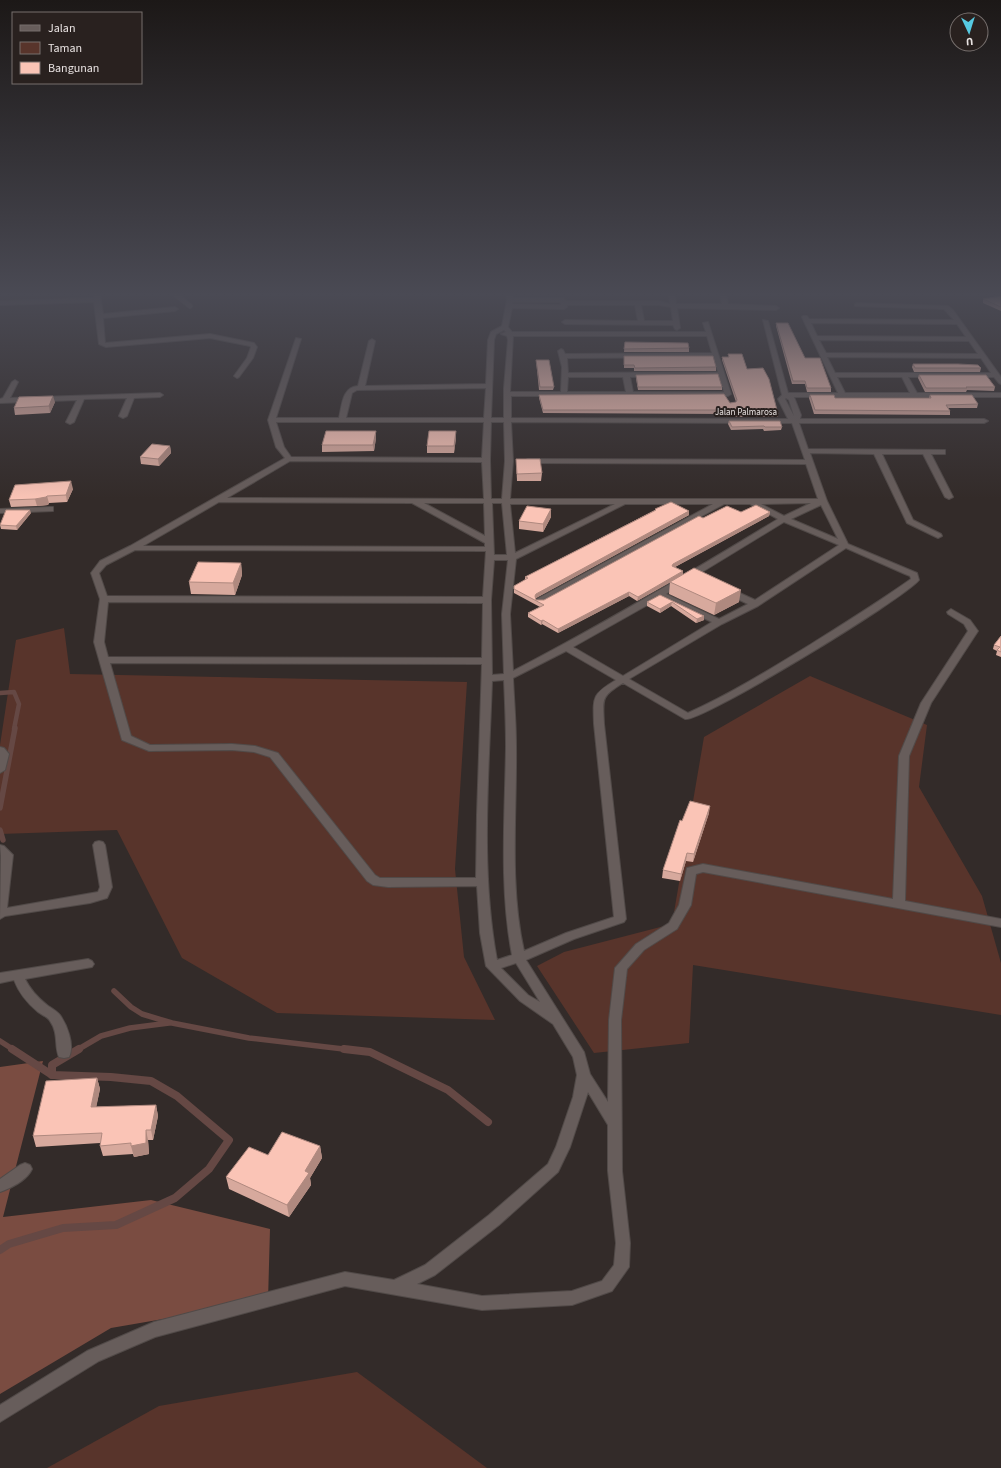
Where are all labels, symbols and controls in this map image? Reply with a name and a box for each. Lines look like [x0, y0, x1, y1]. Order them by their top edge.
legend [12, 12, 142, 84]
north arrow [949, 12, 989, 52]
text: Jalan [48, 20, 75, 37]
text: U [965, 34, 974, 49]
text: Taman [48, 40, 82, 57]
text: Bangunan [48, 60, 99, 77]
street label: Jalan Palmarosa [715, 406, 777, 419]

